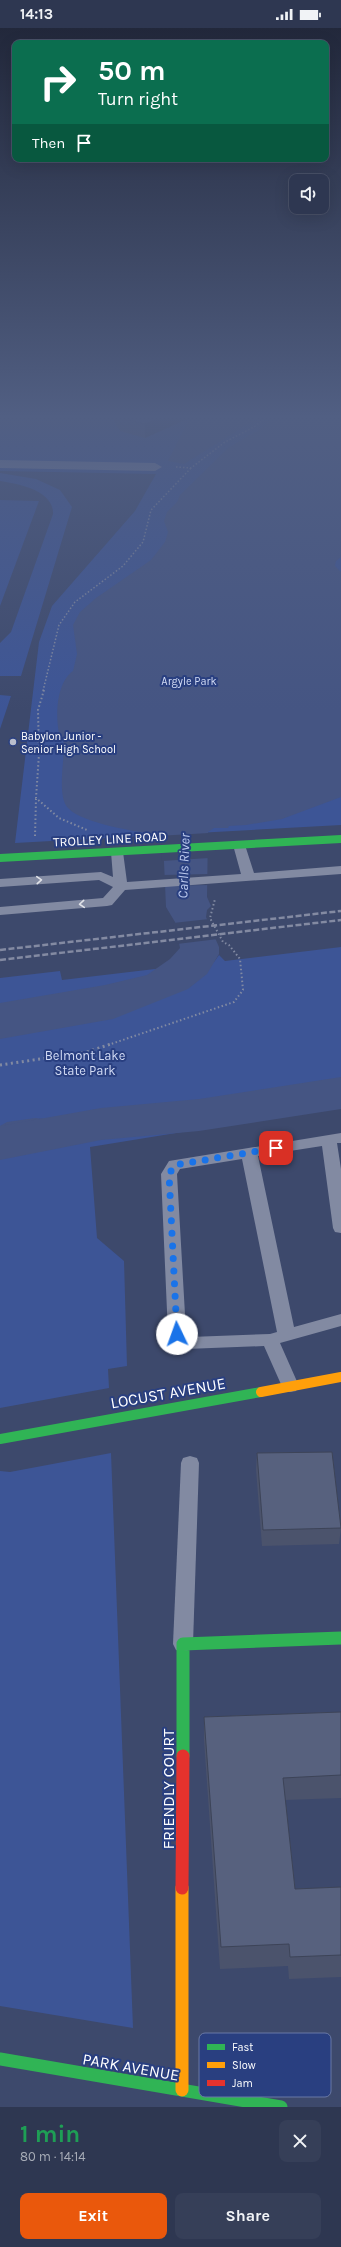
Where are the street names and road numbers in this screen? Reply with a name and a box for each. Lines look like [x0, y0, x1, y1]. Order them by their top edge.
street label: TROLLEY LINE ROAD [53, 829, 167, 849]
street label: LOCUST AVENUE [109, 1374, 227, 1412]
street label: FRIENDLY COURT [159, 1729, 178, 1849]
street label: PARK AVENUE [81, 2049, 181, 2085]

